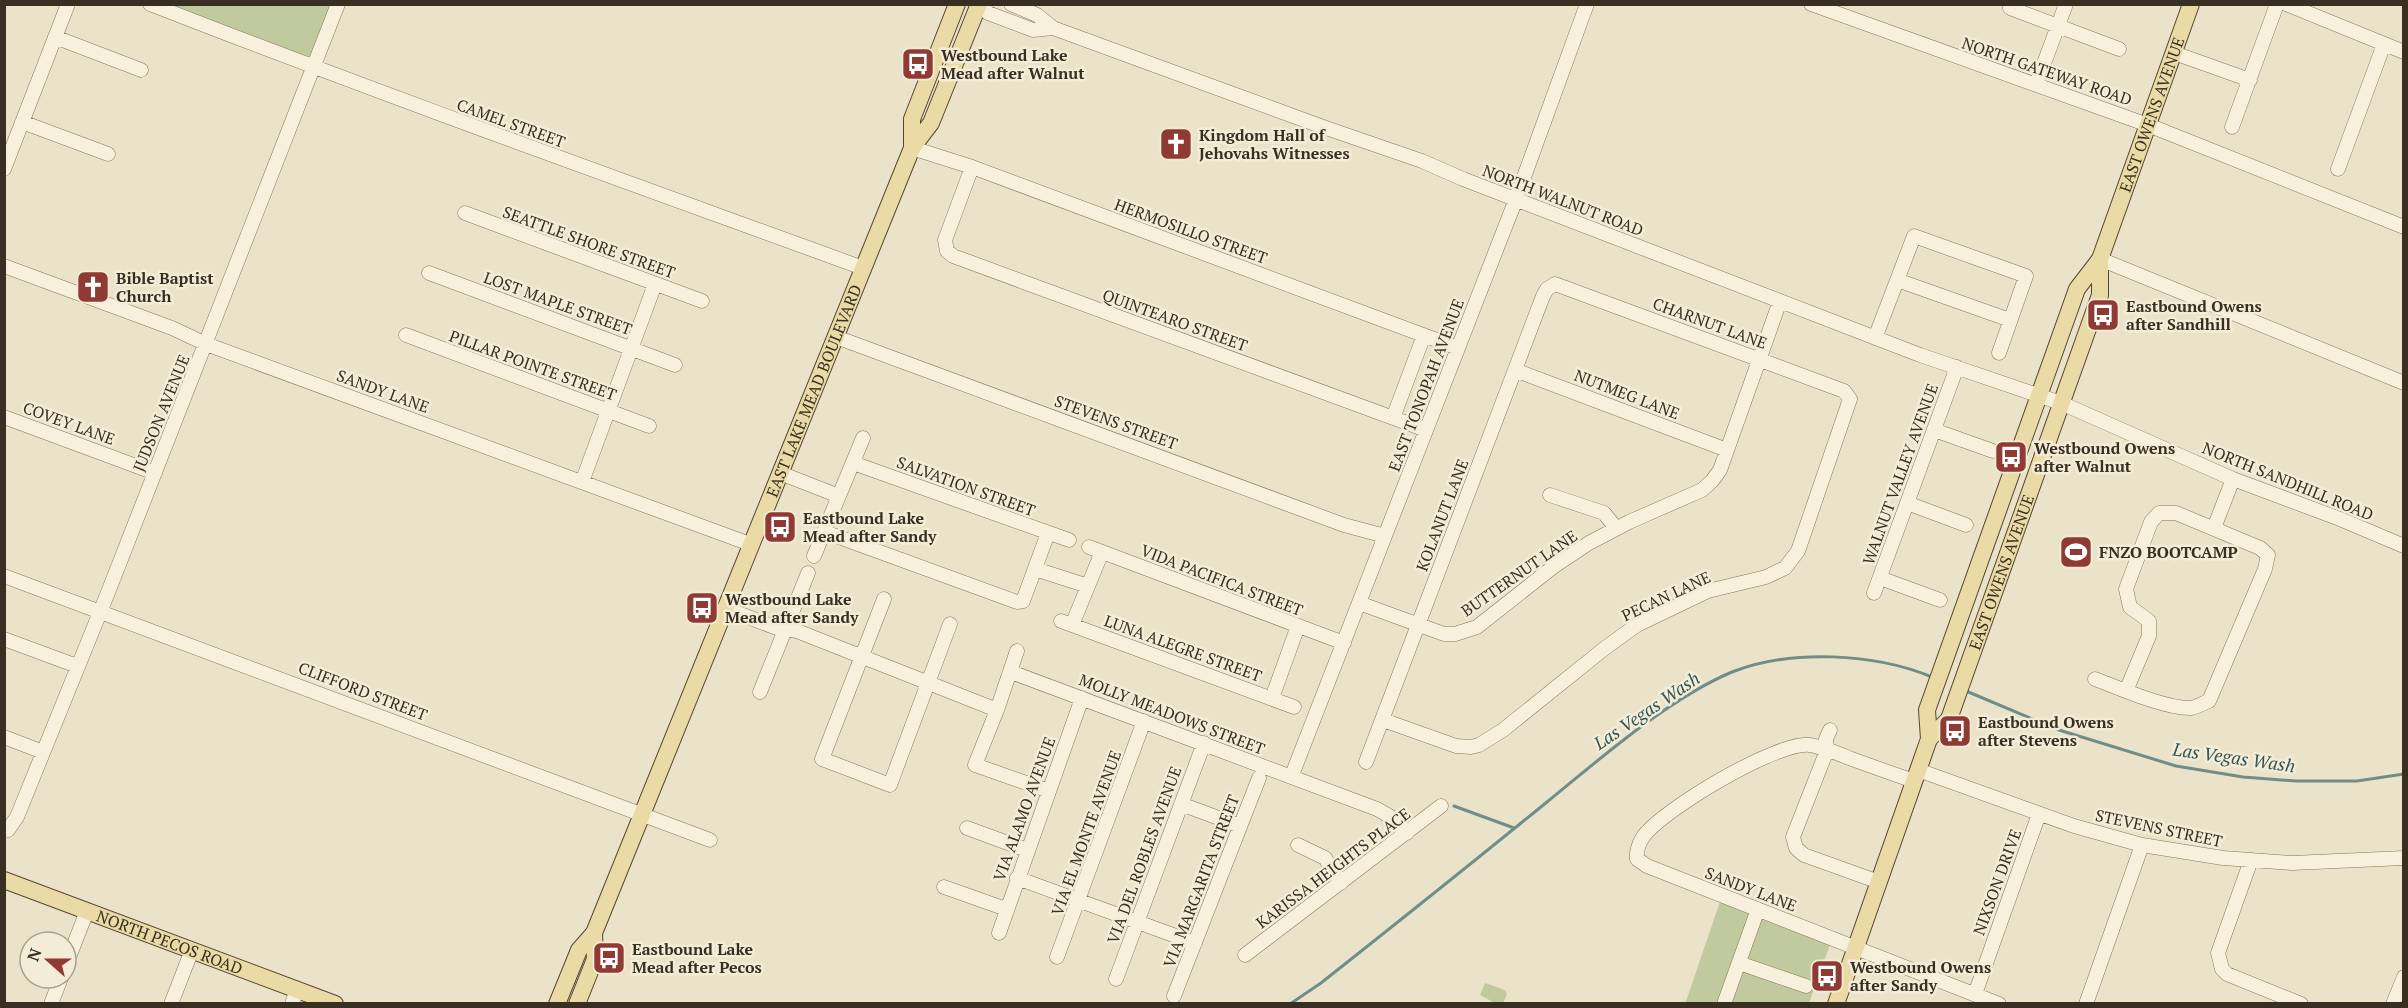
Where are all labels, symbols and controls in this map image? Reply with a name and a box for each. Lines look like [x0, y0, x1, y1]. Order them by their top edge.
street label: NORTH GATEWAY ROAD [1959, 32, 2135, 110]
street label: EAST OWENS AVENUE [2114, 34, 2189, 195]
place label: Westbound Lake Mead after Walnut [941, 44, 1085, 84]
bus stop icon: Westbound Lake Mead after Walnut [900, 46, 936, 82]
street label: CAMEL STREET [454, 93, 568, 153]
place label: Kingdom Hall of Jehovahs Witnesses [1199, 124, 1350, 164]
church icon: Kingdom Hall of Jehovahs Witnesses [1158, 126, 1194, 162]
street label: NORTH WALNUT ROAD [1479, 159, 1647, 241]
street label: HERMOSILLO STREET [1112, 193, 1271, 269]
street label: SEATTLE SHORE STREET [500, 201, 678, 283]
street label: LOST MAPLE STREET [481, 266, 635, 340]
place label: Bible Baptist Church [116, 267, 214, 307]
church icon: Bible Baptist Church [75, 269, 111, 305]
street label: EAST LAKE MEAD BOULEVARD [761, 281, 867, 500]
street label: QUINTEARO STREET [1099, 284, 1251, 356]
street label: CHARNUT LANE [1650, 292, 1770, 354]
street label: EAST TONOPAH AVENUE [1383, 295, 1469, 475]
place label: Eastbound Owens after Sandhill [2126, 295, 2262, 335]
bus stop icon: Eastbound Owens after Sandhill [2085, 297, 2121, 333]
street label: PILLAR POINTE STREET [446, 324, 620, 406]
street label: JUDSON AVENUE [127, 351, 195, 475]
street label: SANDY LANE [334, 364, 432, 418]
street label: NUTMEG LANE [1571, 364, 1683, 424]
street label: WALNUT VALLEY AVENUE [1857, 380, 1943, 568]
street label: STEVENS STREET [1051, 390, 1181, 455]
street label: COVEY LANE [20, 396, 118, 450]
place label: Westbound Owens after Walnut [2034, 437, 2175, 477]
street label: NORTH SANDHILL ROAD [2199, 437, 2377, 525]
bus stop icon: Westbound Owens after Walnut [1993, 439, 2029, 475]
street label: SALVATION STREET [894, 451, 1038, 521]
street label: KOLANUT LANE [1411, 456, 1473, 574]
street label: EAST OWENS AVENUE [1963, 492, 2039, 653]
place label: Eastbound Lake Mead after Sandy [803, 507, 937, 547]
bus stop icon: Eastbound Lake Mead after Sandy [762, 509, 798, 545]
street label: BUTTERNUT LANE [1457, 525, 1581, 621]
sports icon: FNZO BOOTCAMP [2058, 534, 2094, 570]
street label: VIDA PACIFICA STREET [1138, 539, 1306, 621]
place label: FNZO BOOTCAMP [2099, 541, 2238, 563]
street label: PECAN LANE [1618, 566, 1714, 626]
place label: Westbound Lake Mead after Sandy [725, 588, 859, 628]
bus stop icon: Westbound Lake Mead after Sandy [684, 590, 720, 626]
street label: LUNA ALEGRE STREET [1101, 609, 1265, 687]
street label: CLIFFORD STREET [295, 656, 431, 726]
water label: Las Vegas Wash [1588, 666, 1704, 755]
street label: MOLLY MEADOWS STREET [1076, 668, 1268, 760]
place label: Eastbound Owens after Stevens [1978, 711, 2114, 751]
bus stop icon: Eastbound Owens after Stevens [1937, 713, 1973, 749]
street label: VIA ALAMO AVENUE [988, 734, 1060, 884]
water label: Las Vegas Wash [2170, 736, 2297, 777]
street label: VIA EL MONTE AVENUE [1046, 747, 1126, 919]
street label: VIA DEL ROBLES AVENUE [1102, 763, 1186, 947]
street label: VIA MARGARITA STREET [1158, 791, 1244, 971]
street label: KARISSA HEIGHTS PLACE [1251, 803, 1415, 933]
street label: STEVENS STREET [2093, 804, 2225, 852]
street label: NIXSON DRIVE [1968, 826, 2026, 938]
street label: SANDY LANE [1702, 861, 1800, 917]
street label: NORTH PECOS ROAD [94, 905, 246, 979]
north arrow [18, 930, 78, 990]
place label: Eastbound Lake Mead after Pecos [632, 938, 762, 978]
bus stop icon: Eastbound Lake Mead after Pecos [591, 940, 627, 976]
text: N [22, 945, 46, 964]
place label: Westbound Owens after Sandy [1850, 956, 1991, 996]
bus stop icon: Westbound Owens after Sandy [1809, 958, 1845, 994]

